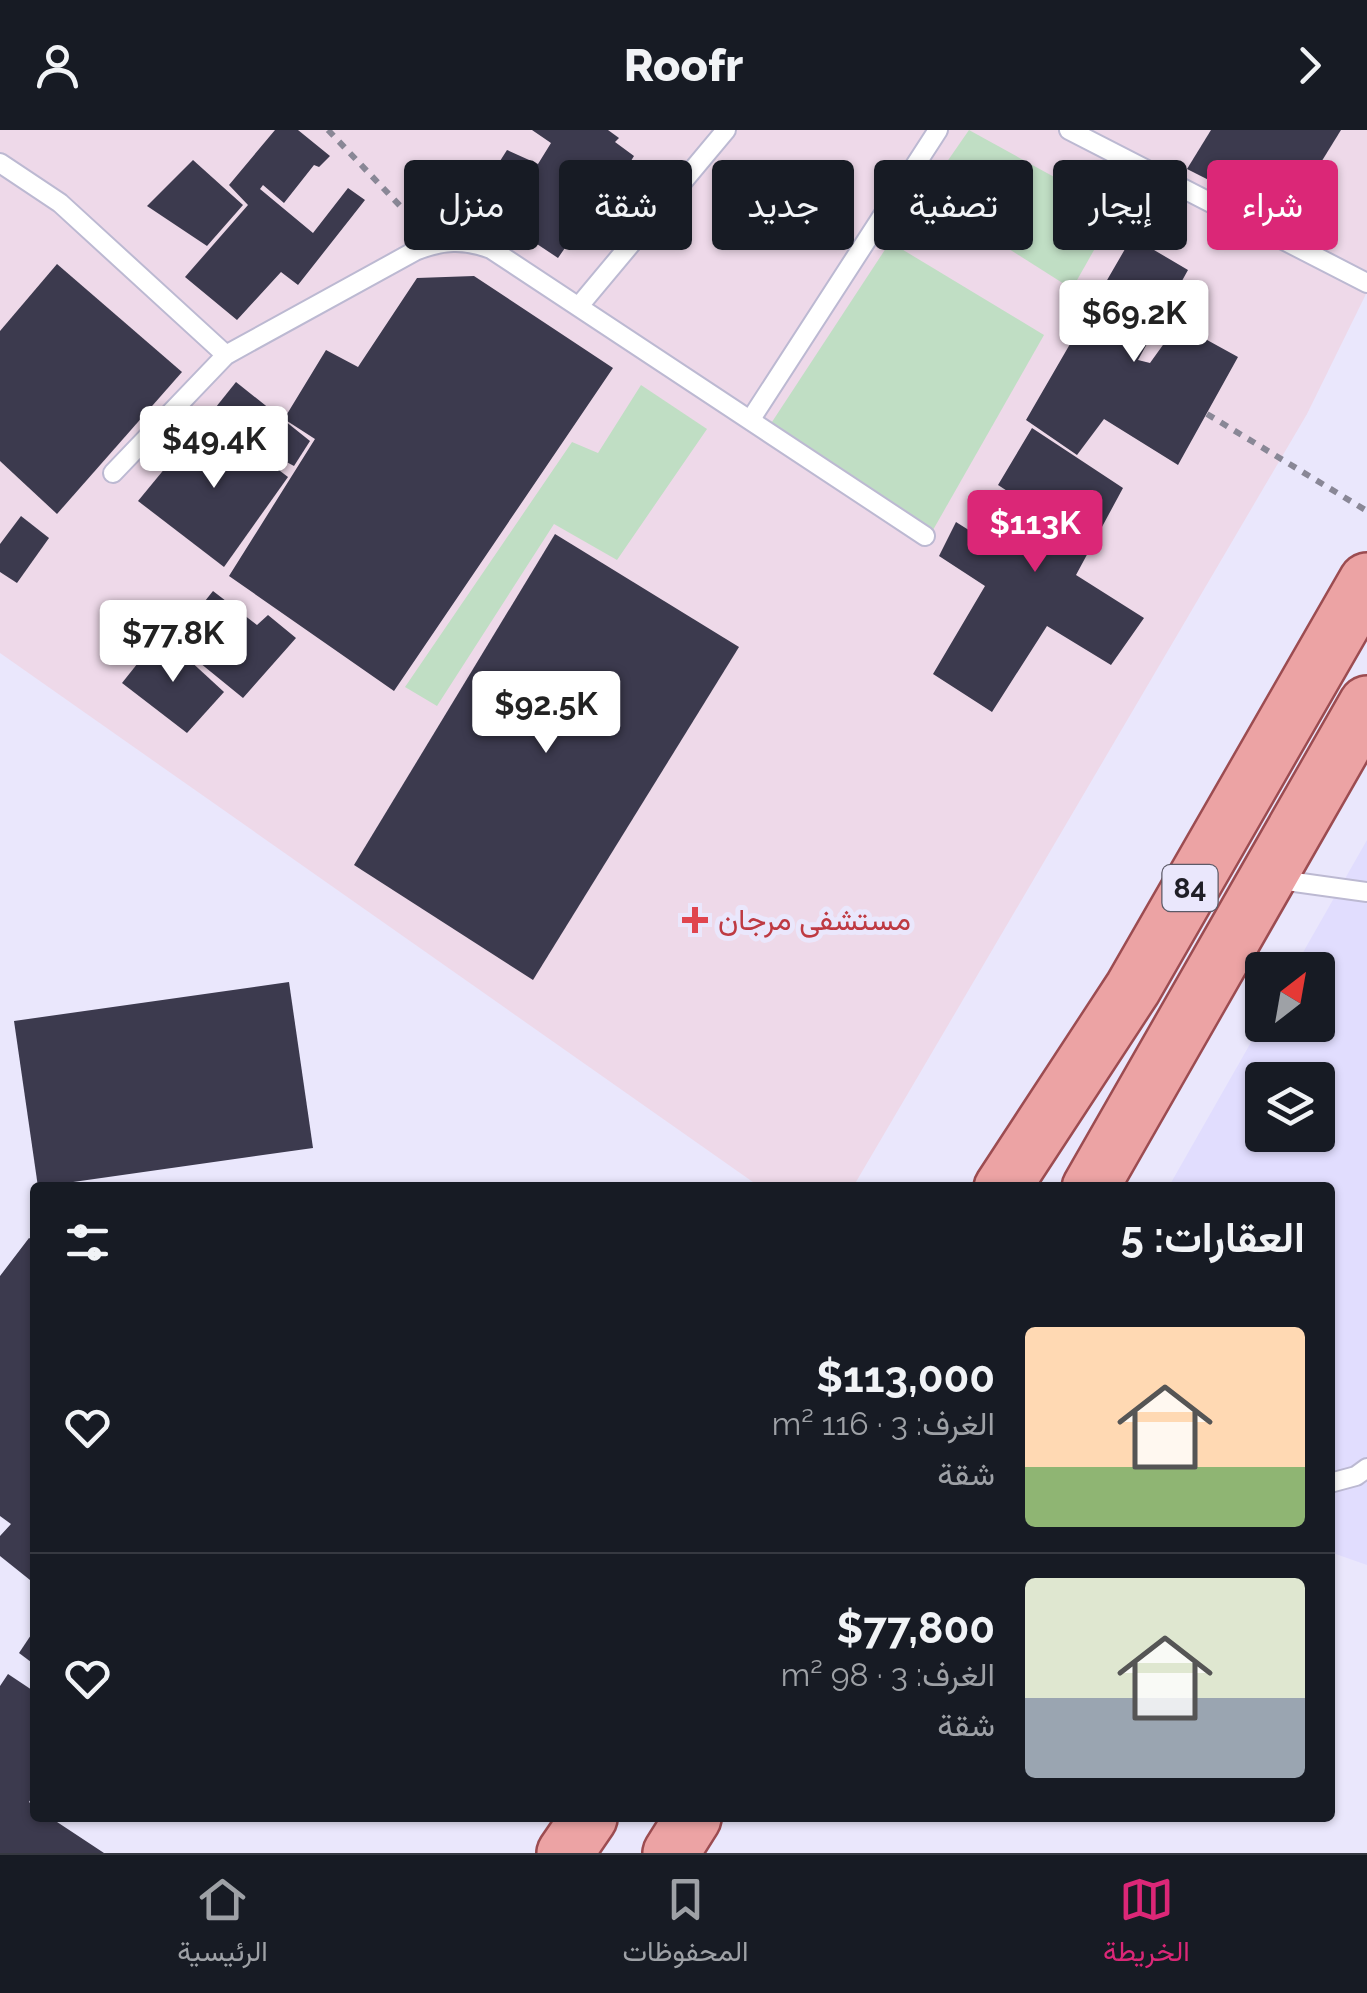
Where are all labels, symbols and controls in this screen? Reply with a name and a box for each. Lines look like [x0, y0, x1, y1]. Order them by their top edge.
icon: person [30, 38, 85, 93]
icon: forward [1282, 38, 1337, 93]
text: Roofr [624, 39, 743, 92]
chip: منزل [404, 160, 539, 250]
chip: شقة [559, 160, 692, 250]
chip: جديد [712, 160, 854, 250]
chip: تصفية [874, 160, 1033, 250]
chip: إيجار [1053, 160, 1187, 250]
chip: شراء [1207, 160, 1338, 250]
pin: $69.2K [1053, 280, 1215, 365]
text: $69.2K [1081, 294, 1187, 331]
pin: $49.4K [133, 406, 295, 491]
text: $49.4K [162, 420, 266, 457]
pin: $113K [965, 490, 1105, 575]
text: $113K [989, 504, 1081, 541]
pin: $77.8K [92, 600, 254, 685]
text: $77.8K [122, 614, 224, 651]
pin: $92.5K [465, 671, 627, 756]
text: $92.5K [494, 685, 598, 722]
road number: 84 [1162, 865, 1218, 911]
place label: مستشفى مرجان [718, 902, 911, 938]
marker: مستشفى مرجان [682, 907, 708, 933]
north arrow [1245, 952, 1335, 1042]
map controls [1245, 952, 1335, 1152]
button: layers [1245, 1062, 1335, 1152]
text: العقارات: 5 [1120, 1213, 1305, 1262]
icon: filters [60, 1215, 115, 1270]
text: $113,000 [816, 1353, 995, 1402]
icon: home [1105, 1367, 1225, 1487]
icon: heart [60, 1400, 115, 1455]
text: الغرف: 3 · 116 m² [772, 1405, 995, 1442]
text: شقة [937, 1455, 995, 1492]
text: $77,800 [837, 1604, 995, 1653]
icon: home [1105, 1618, 1225, 1738]
icon: heart [60, 1651, 115, 1706]
text: الغرف: 3 · 98 m² [781, 1656, 995, 1693]
text: شقة [937, 1706, 995, 1743]
tab: الرئيسية [177, 1872, 268, 1976]
tab: المحفوظات [622, 1872, 749, 1976]
tab: الخريطة [1103, 1872, 1190, 1976]

